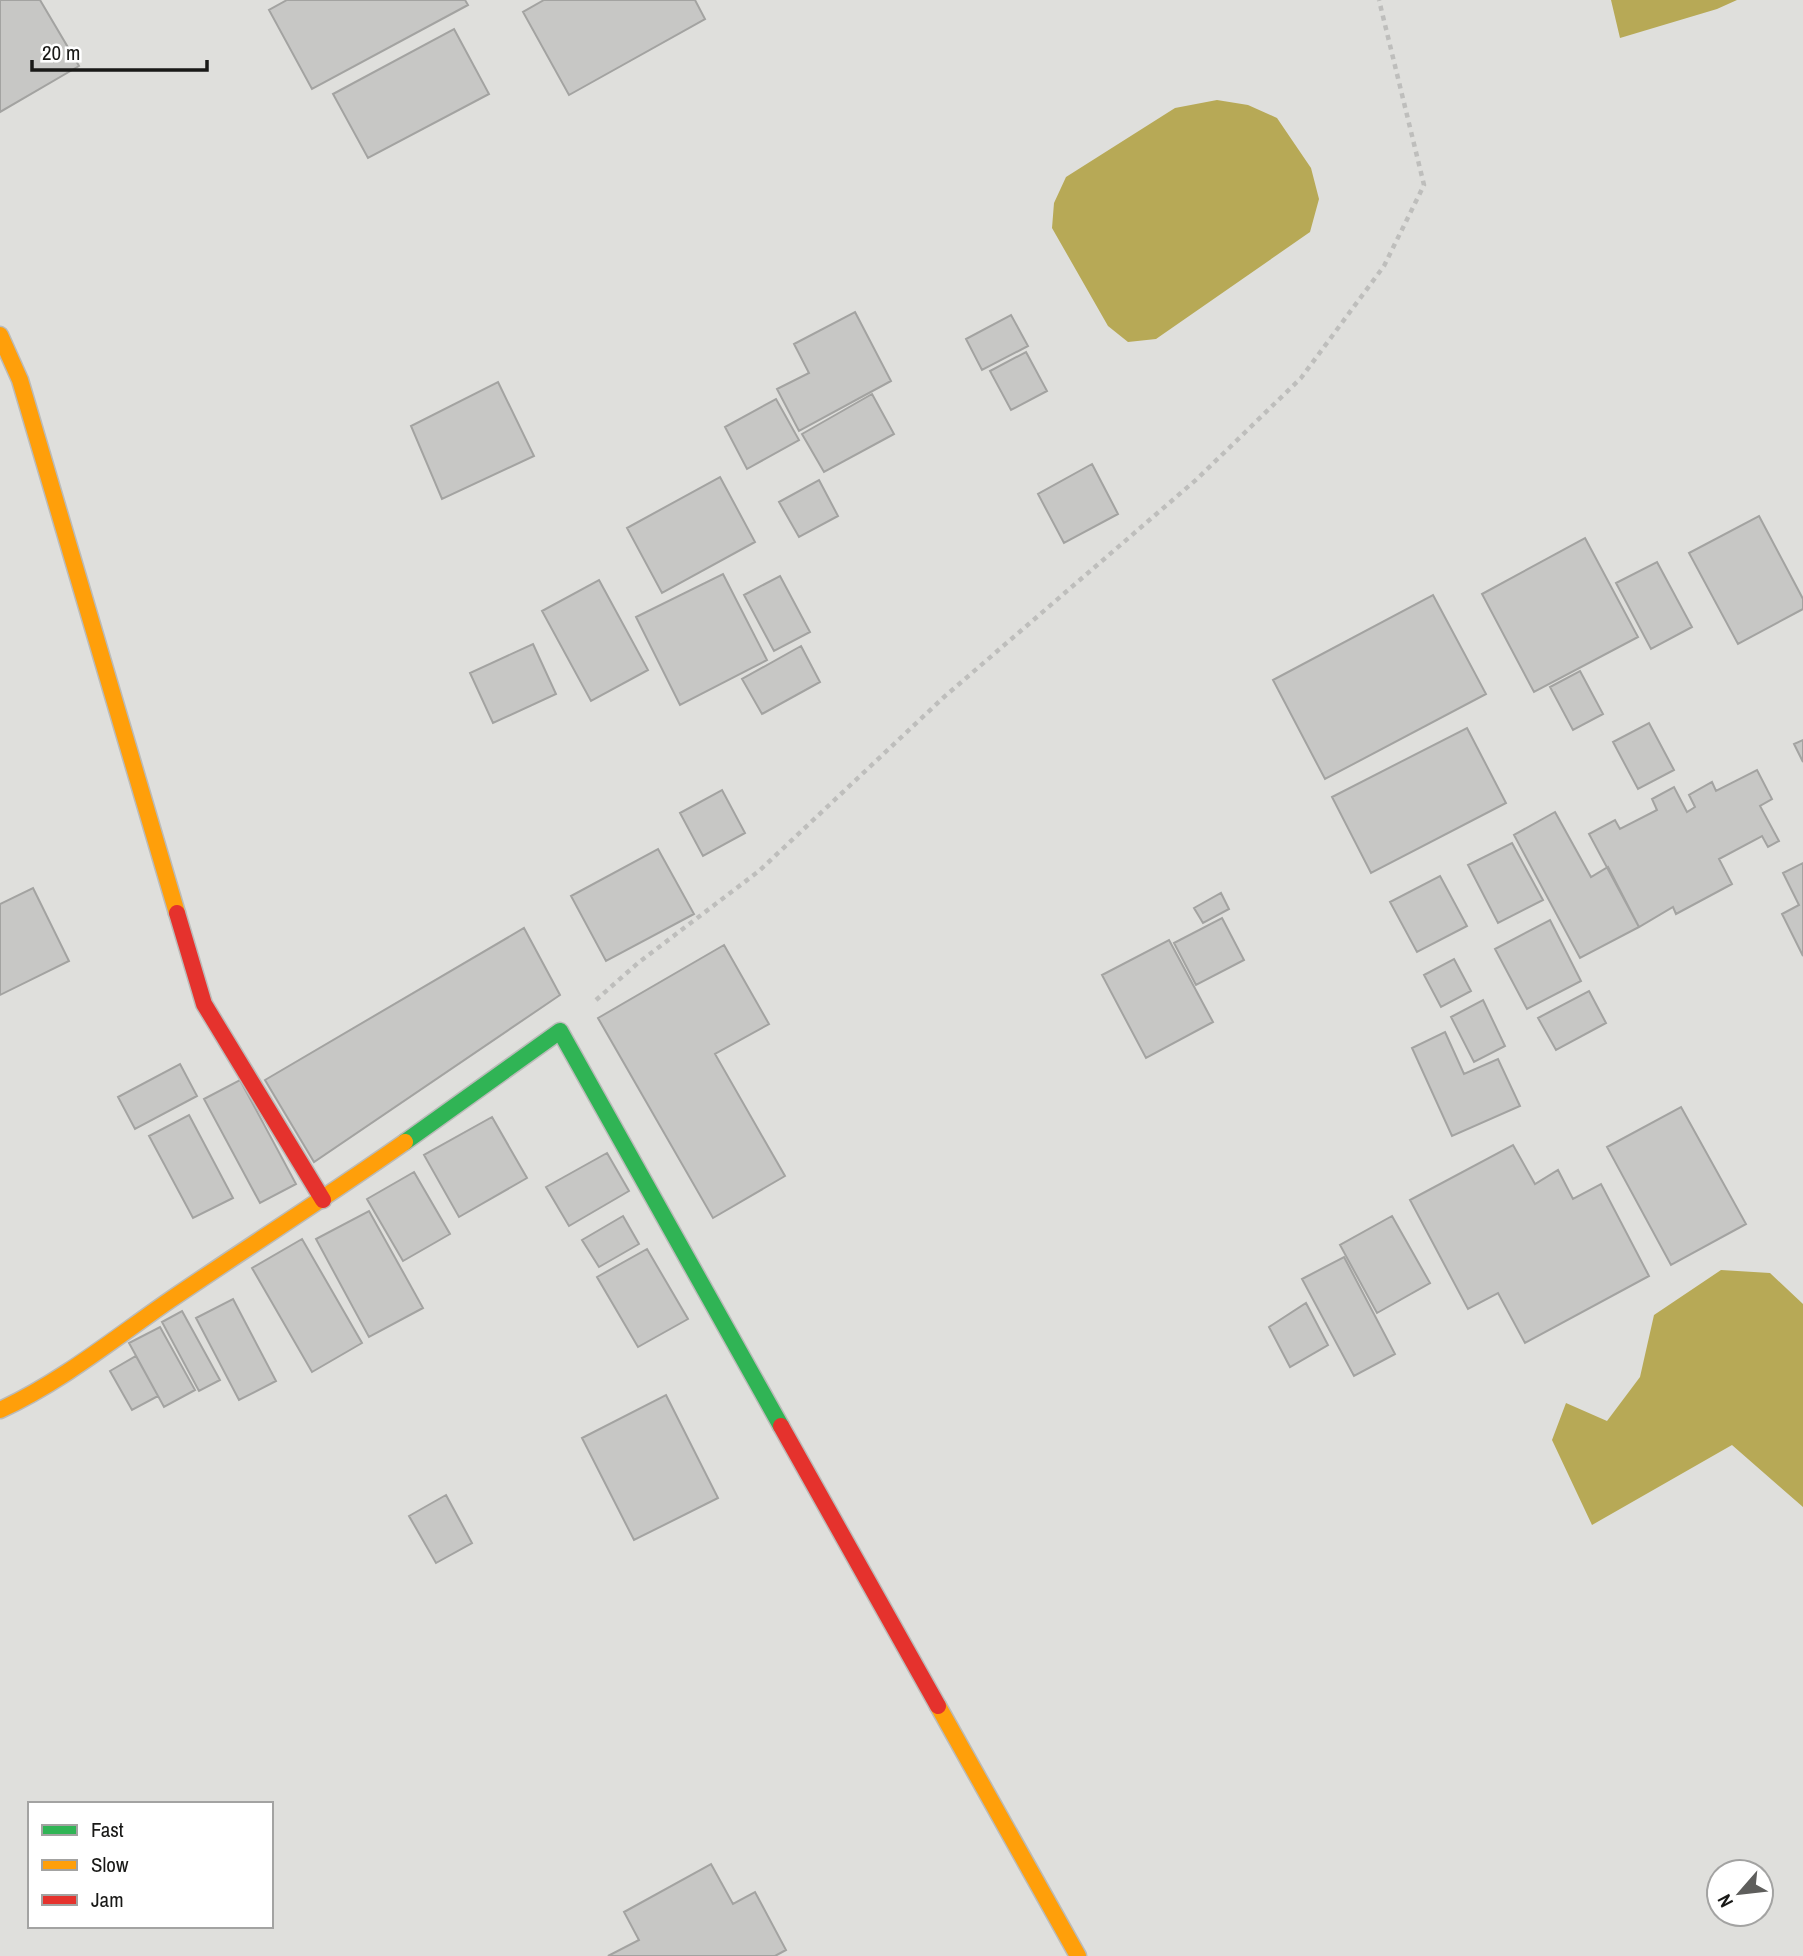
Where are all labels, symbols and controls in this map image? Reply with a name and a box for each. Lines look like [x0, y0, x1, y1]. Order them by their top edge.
scale bar [32, 28, 206, 72]
text: 20 m [42, 38, 80, 67]
legend [28, 1802, 273, 1928]
text: Fast [91, 1815, 124, 1844]
text: Slow [91, 1850, 129, 1879]
north arrow [1705, 1858, 1775, 1928]
text: Jam [91, 1885, 124, 1914]
text: N [1711, 1890, 1739, 1912]

